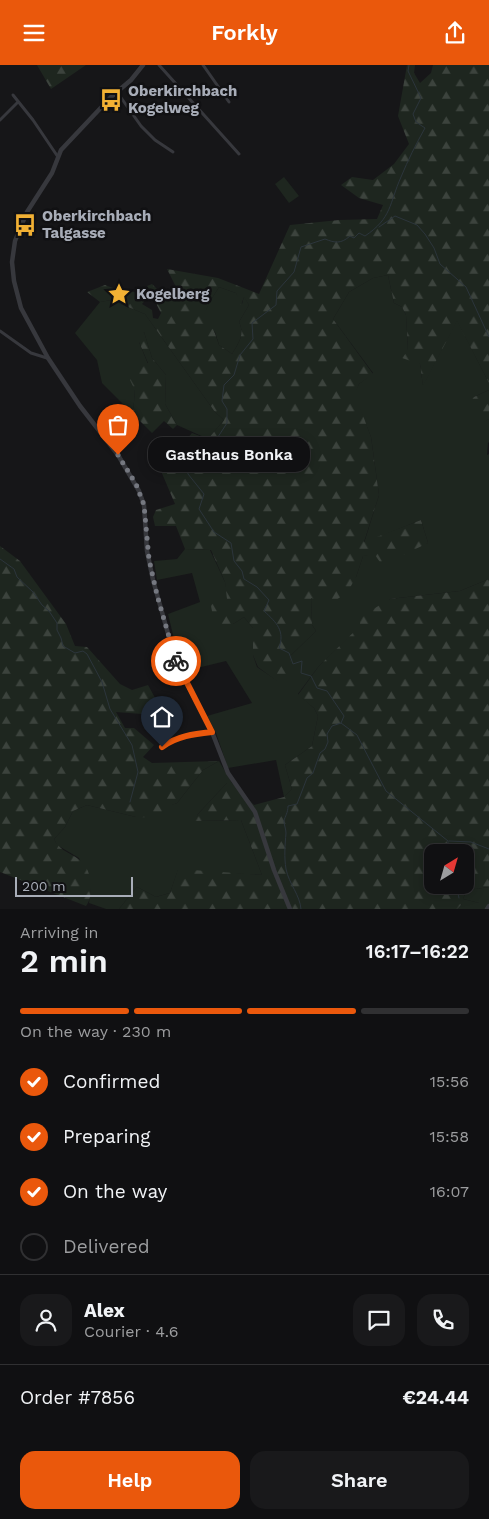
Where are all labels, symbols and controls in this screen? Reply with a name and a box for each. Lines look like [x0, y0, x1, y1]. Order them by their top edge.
icon: menu [20, 19, 48, 47]
icon: share [441, 19, 469, 47]
text: Forkly [211, 20, 278, 45]
place label: Oberkirchbach Kogelweg [128, 82, 237, 117]
bus stop icon: Oberkirchbach Kogelweg [98, 87, 124, 113]
place label: Oberkirchbach Talgasse [42, 207, 151, 242]
bus stop icon: Oberkirchbach Talgasse [12, 212, 38, 238]
place icon: Kogelberg [106, 281, 132, 307]
place label: Kogelberg [136, 285, 210, 303]
pin [97, 404, 139, 455]
icon: bag [104, 411, 132, 439]
callout: Gasthaus Bonka [148, 437, 310, 473]
text: Gasthaus Bonka [165, 445, 293, 464]
courier [151, 636, 201, 686]
icon: bike [162, 647, 190, 675]
pin [141, 696, 183, 747]
icon: home [148, 703, 176, 731]
north arrow [424, 844, 474, 894]
map controls [424, 844, 474, 894]
scale bar [15, 874, 132, 897]
text: 200 m [22, 878, 66, 894]
text: Arriving in [20, 923, 98, 942]
text: 16:17–16:22 [366, 940, 469, 963]
text: 2 min [20, 942, 108, 980]
text: On the way · 230 m [20, 1022, 171, 1041]
icon: check [20, 1068, 48, 1096]
text: Confirmed [63, 1070, 160, 1093]
text: 15:56 [430, 1072, 469, 1091]
icon: check [20, 1123, 48, 1151]
text: Preparing [63, 1125, 150, 1148]
text: 15:58 [430, 1127, 469, 1146]
icon: check [20, 1178, 48, 1206]
text: On the way [63, 1180, 167, 1203]
text: 16:07 [430, 1182, 469, 1201]
text: Delivered [63, 1235, 150, 1258]
button: person [20, 1294, 72, 1346]
button: chat [353, 1294, 405, 1346]
button: phone [417, 1294, 469, 1346]
text: Alex [84, 1299, 125, 1322]
text: Courier · 4.6 [84, 1322, 179, 1341]
text: Order #7856 [20, 1386, 135, 1409]
text: €24.44 [402, 1386, 469, 1409]
button: Help [20, 1451, 240, 1509]
button: Share [250, 1451, 469, 1509]

